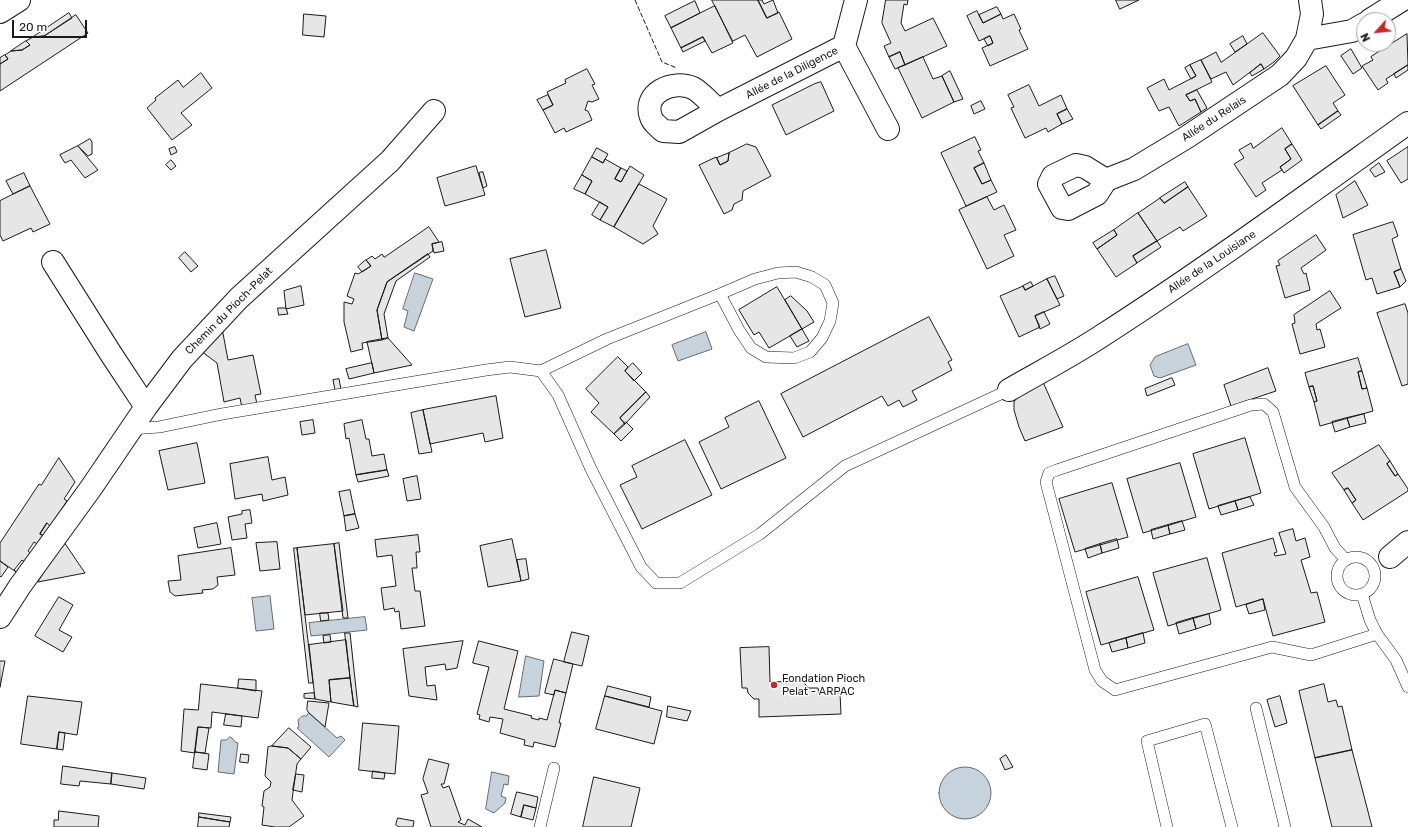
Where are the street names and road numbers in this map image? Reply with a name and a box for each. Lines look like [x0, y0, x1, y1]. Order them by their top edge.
street label: Allée de la Diligence [744, 44, 840, 102]
street label: Allée du Relais [1179, 93, 1249, 145]
street label: Allée de la Louisiane [1165, 228, 1259, 296]
street label: Chemin du Pioch-Pelat [183, 265, 275, 357]

